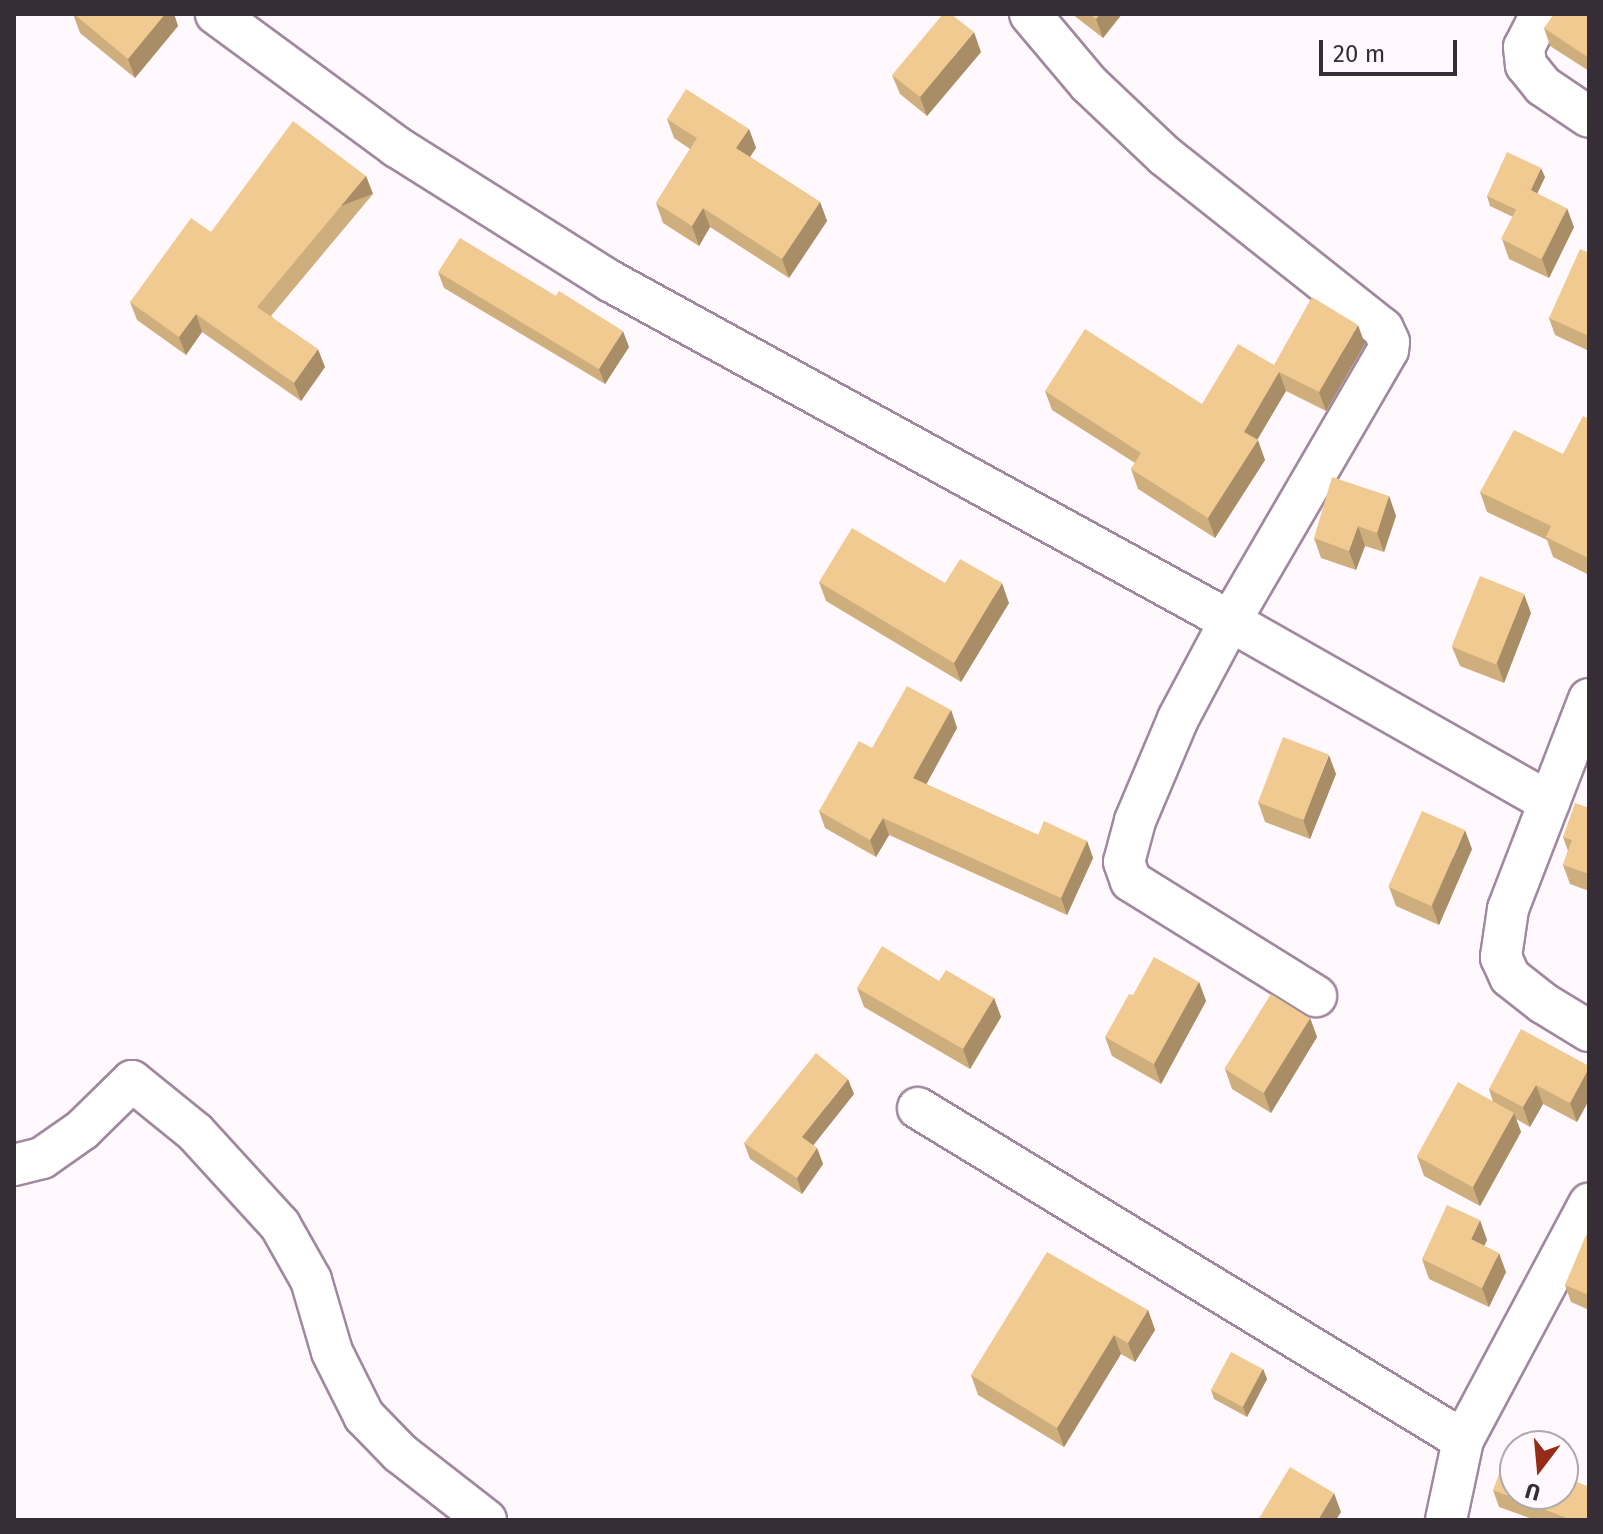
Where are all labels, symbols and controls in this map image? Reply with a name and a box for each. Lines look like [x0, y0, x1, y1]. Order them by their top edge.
scale bar [1323, 24, 1461, 74]
text: 20 m [1333, 40, 1385, 68]
north arrow [1499, 1430, 1579, 1510]
text: U [1522, 1477, 1543, 1507]

